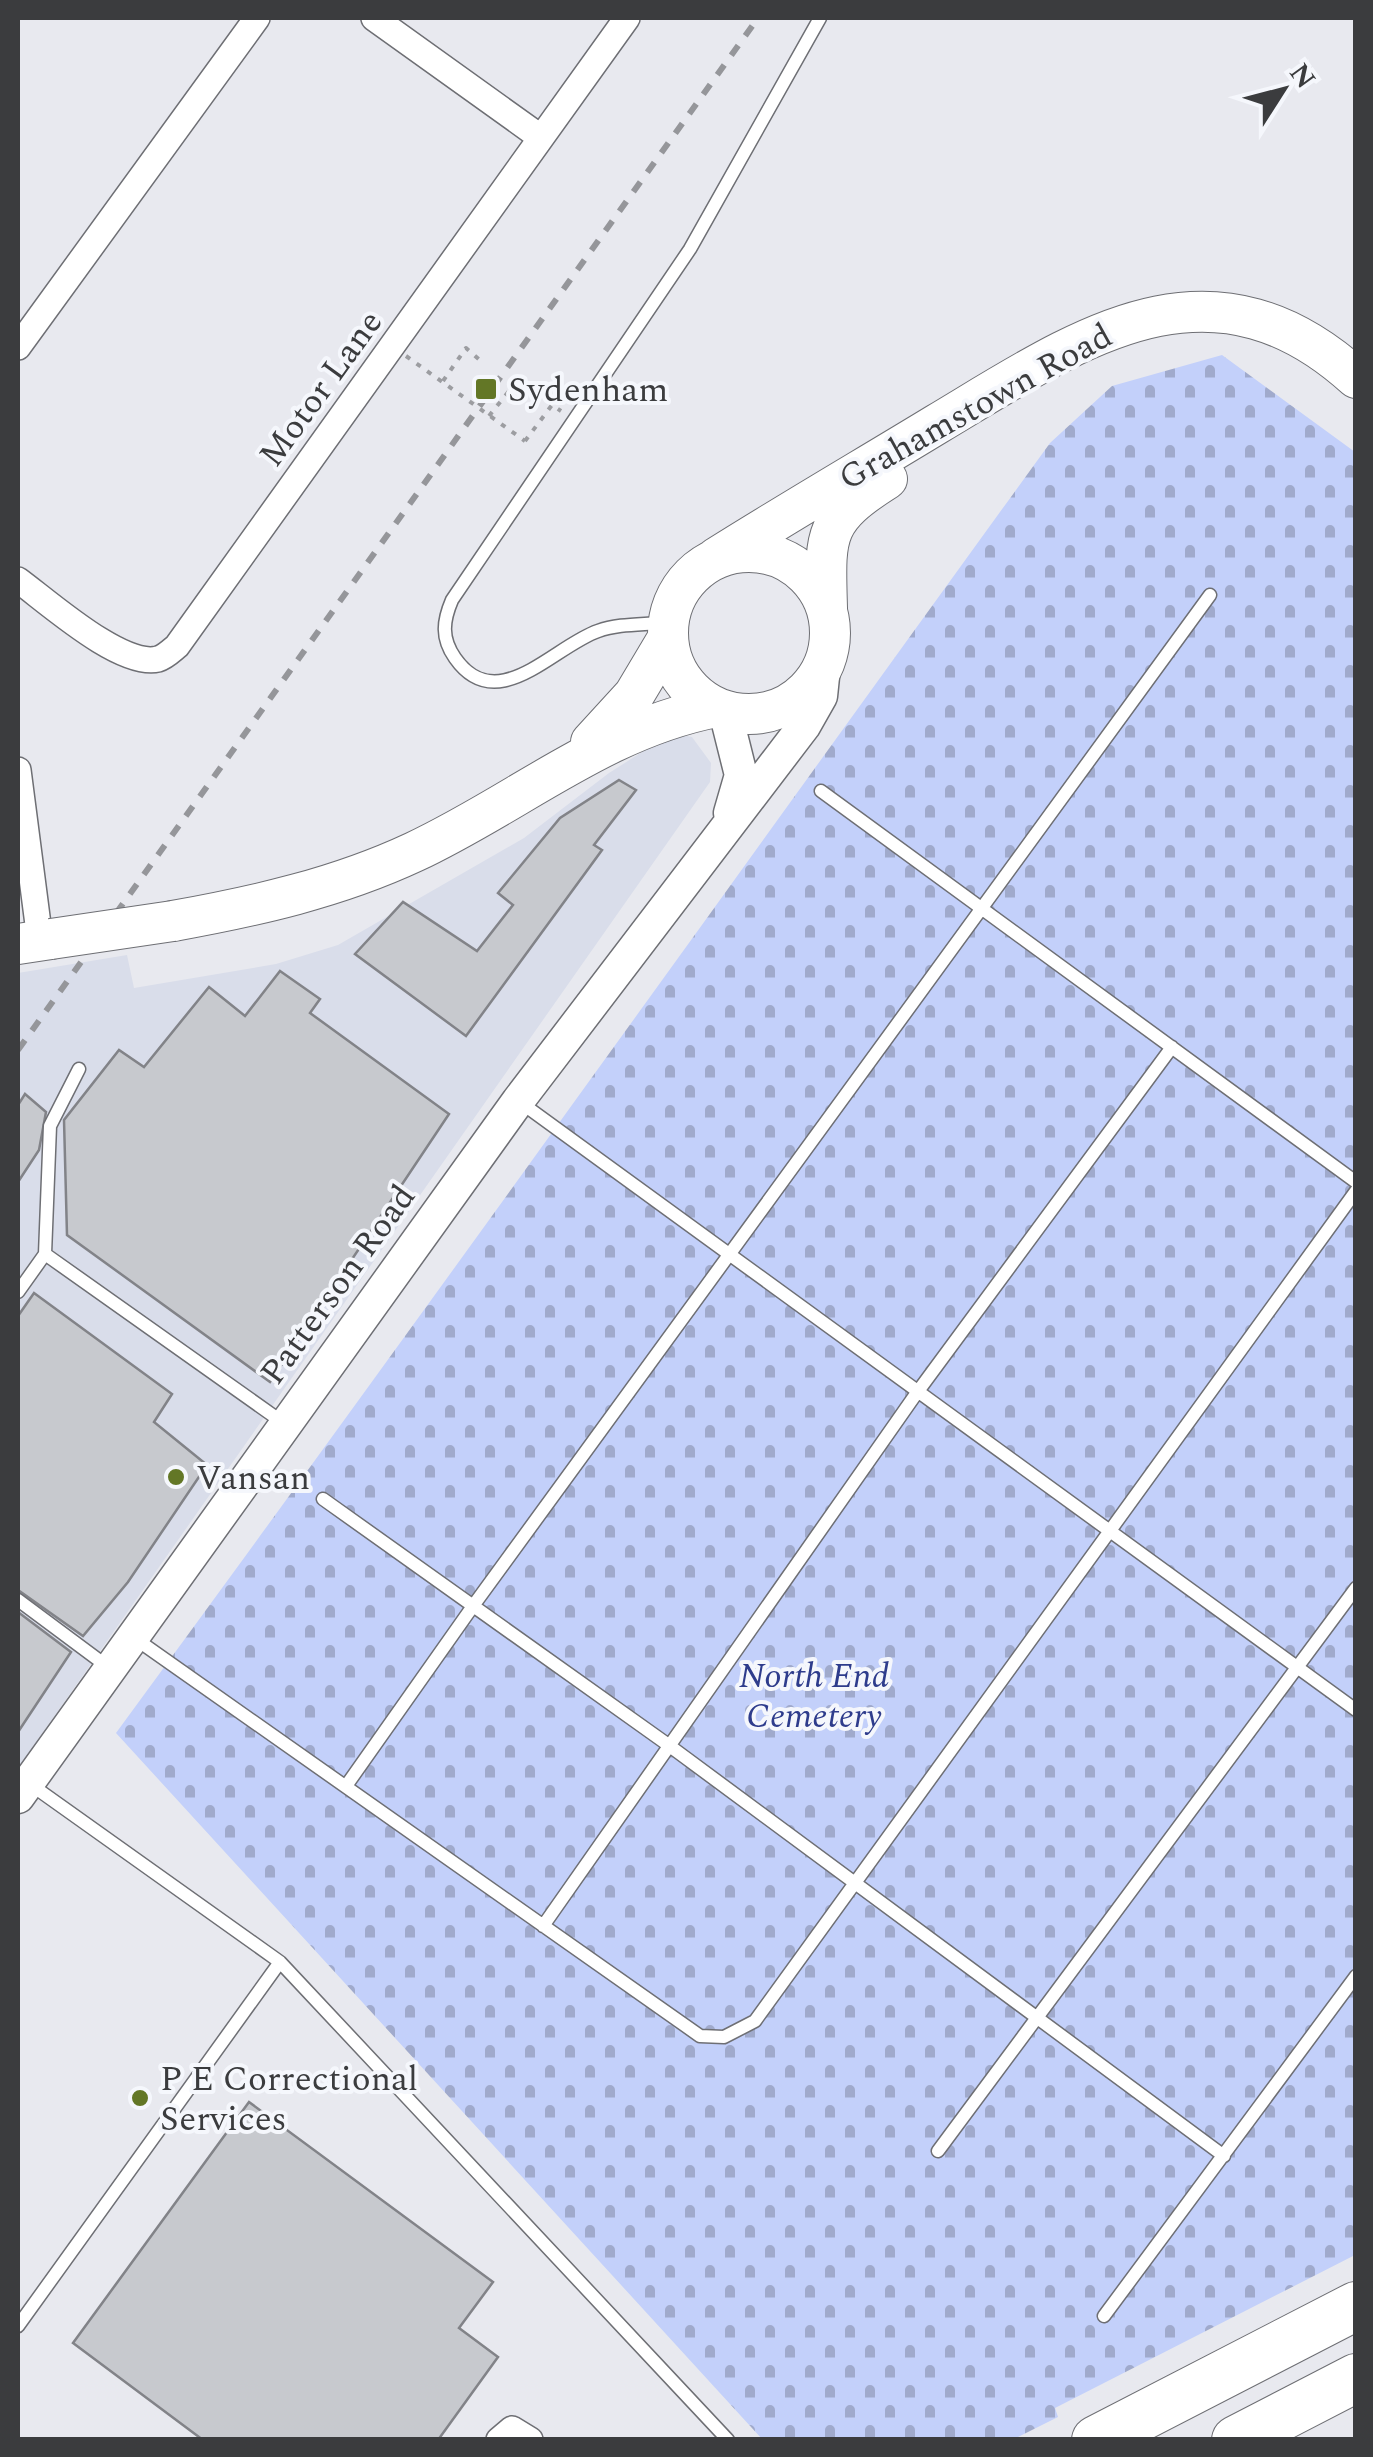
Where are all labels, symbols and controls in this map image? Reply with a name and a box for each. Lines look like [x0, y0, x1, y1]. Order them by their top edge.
north arrow [1233, 40, 1333, 140]
text: N [1278, 54, 1326, 98]
street label: Motor Lane [246, 299, 396, 478]
street label: Grahamstown Road [829, 310, 1122, 505]
place label: Sydenham [508, 364, 668, 417]
marker: Sydenham [473, 376, 499, 402]
street label: Patterson Road [247, 1174, 429, 1396]
place label: Vansan [196, 1452, 310, 1505]
marker: Vansan [165, 1466, 187, 1488]
park label: North End Cemetery [739, 1650, 889, 1743]
place label: P E Correctional Services [160, 2053, 418, 2146]
marker: P E Correctional Services [129, 2087, 151, 2109]

